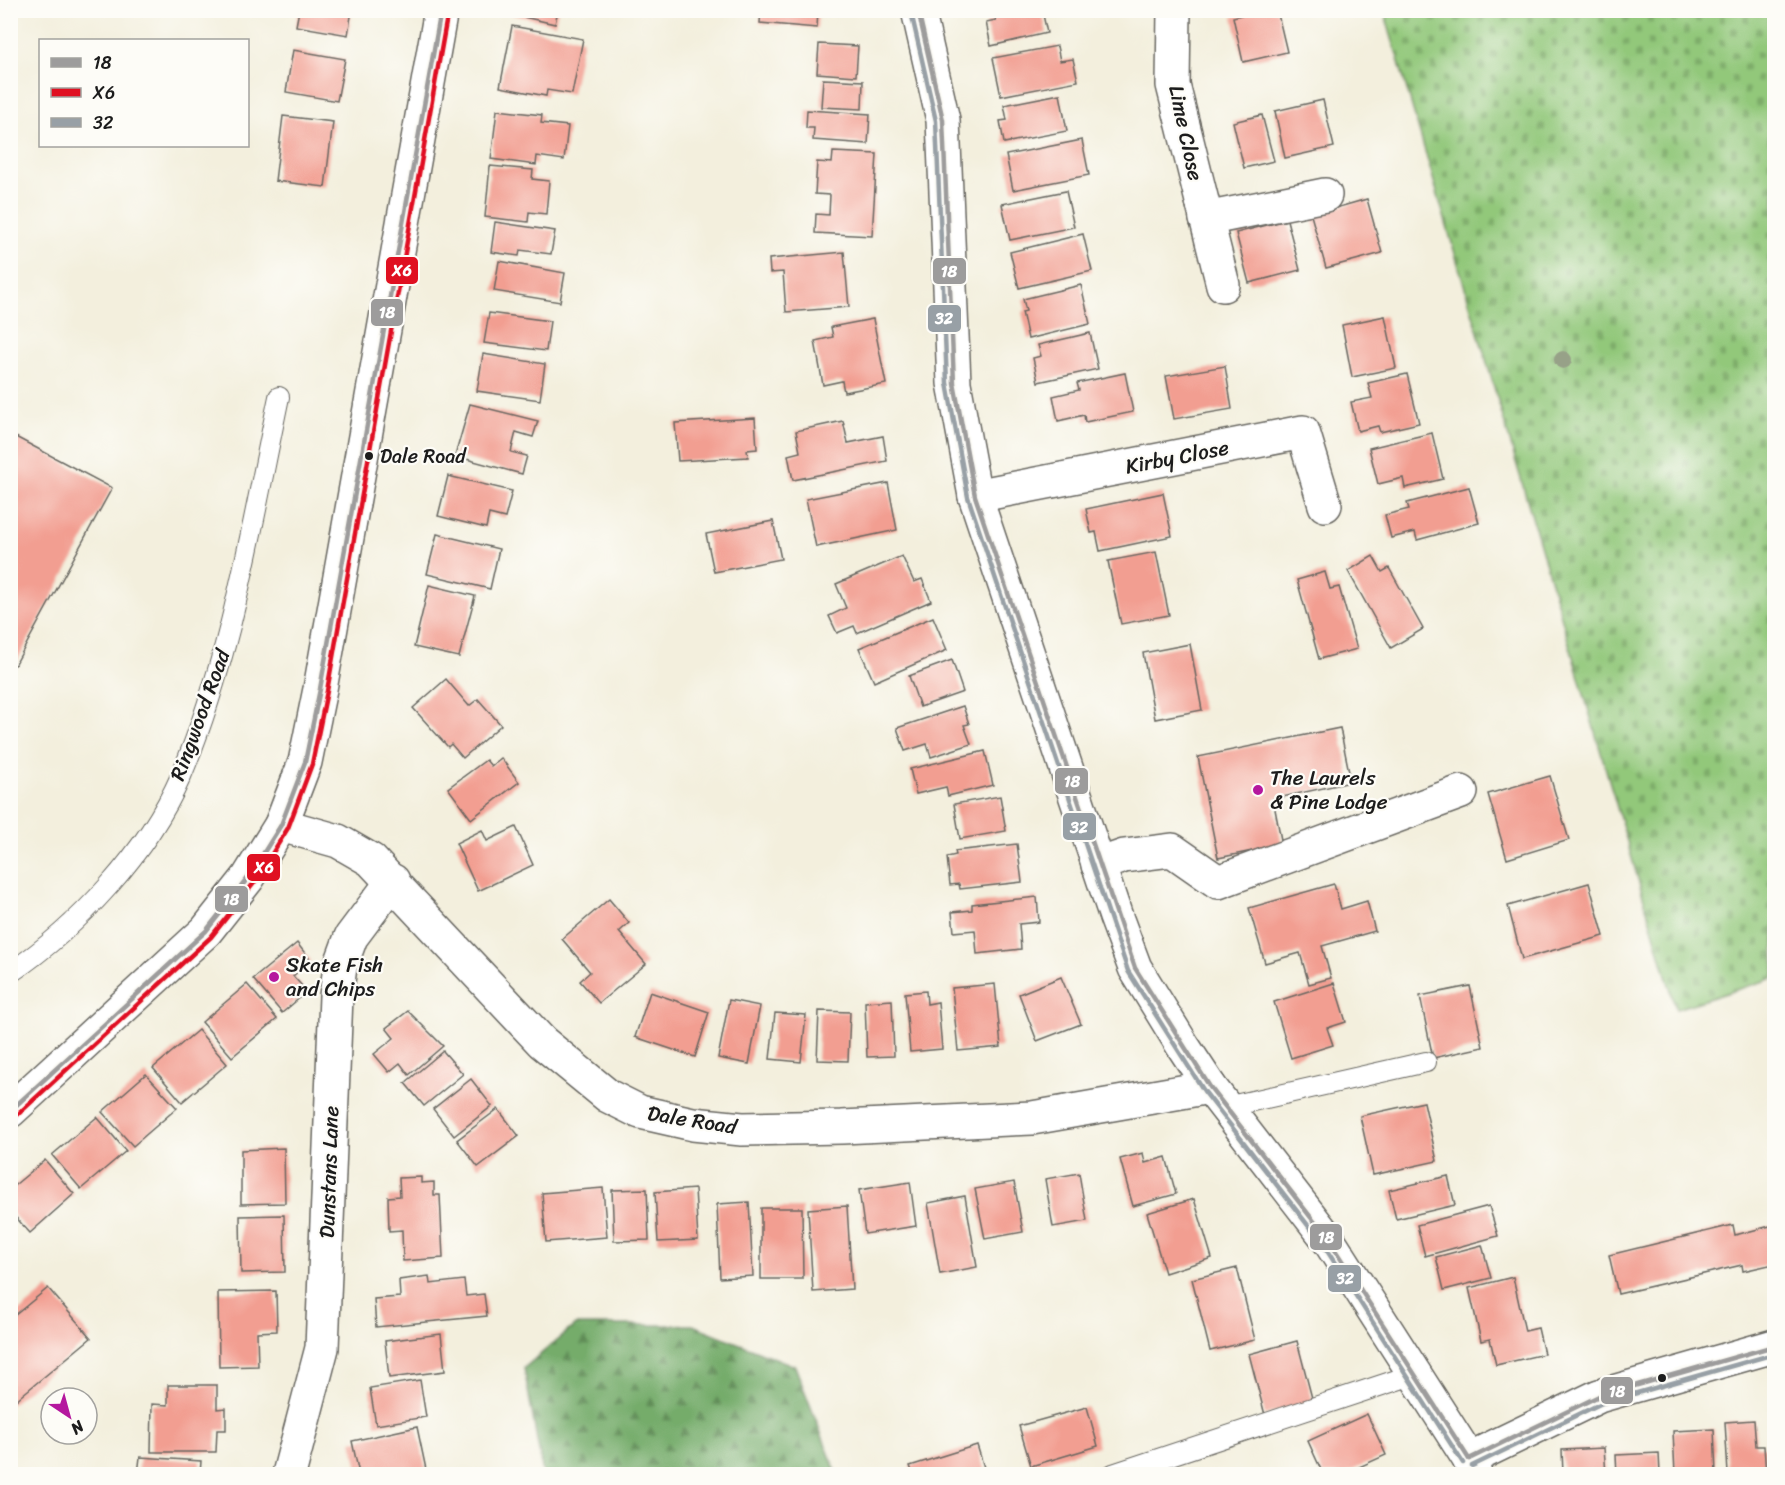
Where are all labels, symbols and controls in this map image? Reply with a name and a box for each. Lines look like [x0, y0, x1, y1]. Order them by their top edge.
legend [39, 39, 249, 147]
text: 18 [93, 47, 112, 79]
text: X6 [92, 77, 115, 109]
street label: Lime Close [1157, 82, 1215, 184]
text: 32 [93, 107, 113, 139]
line badge: X6 [385, 256, 419, 285]
text: X6 [391, 256, 412, 285]
line badge: 18 [932, 257, 967, 285]
text: 18 [941, 257, 958, 286]
line badge: 18 [370, 298, 404, 327]
text: 18 [379, 298, 396, 327]
line badge: 32 [927, 304, 962, 333]
text: 32 [934, 304, 954, 333]
street label: Kirby Close [1122, 428, 1232, 486]
place label: Dale Road [380, 439, 467, 474]
marker: Dale Road [363, 450, 375, 462]
street label: Ringwood Road [159, 642, 242, 786]
place label: The Laurels & Pine Lodge [1270, 759, 1388, 821]
line badge: 18 [1054, 767, 1089, 795]
text: 18 [1064, 767, 1081, 796]
marker: The Laurels & Pine Lodge [1251, 783, 1265, 797]
line badge: 32 [1062, 812, 1097, 841]
text: 32 [1069, 813, 1089, 842]
line badge: X6 [246, 853, 281, 882]
text: X6 [253, 853, 274, 882]
line badge: 18 [214, 885, 249, 913]
text: 18 [223, 885, 240, 914]
place label: Skate Fish and Chips [286, 946, 383, 1008]
marker: Skate Fish and Chips [267, 970, 281, 984]
street label: Dale Road [645, 1094, 741, 1146]
street label: Dunstans Lane [308, 1105, 350, 1239]
line badge: 18 [1309, 1223, 1343, 1251]
text: 18 [1318, 1223, 1335, 1252]
line badge: 32 [1327, 1264, 1362, 1293]
text: 32 [1335, 1264, 1355, 1293]
unlabelled marker [1656, 1372, 1668, 1384]
line badge: 18 [1600, 1376, 1634, 1405]
text: 18 [1609, 1377, 1626, 1406]
north arrow [39, 1386, 99, 1446]
text: N [64, 1412, 91, 1443]

